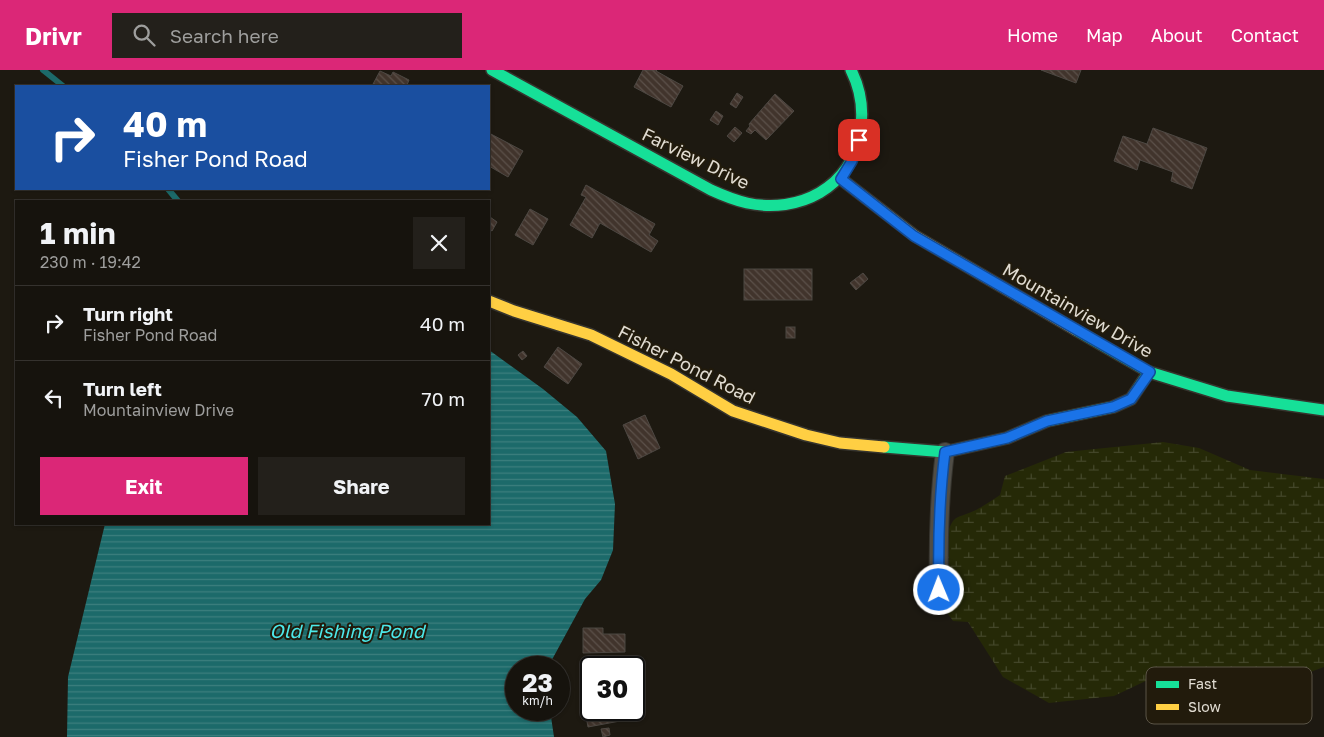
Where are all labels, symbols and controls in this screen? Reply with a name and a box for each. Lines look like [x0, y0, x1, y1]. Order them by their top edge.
search box [112, 13, 462, 58]
text: Drivr [25, 21, 82, 50]
icon: search [130, 21, 158, 49]
text: Search here [170, 24, 279, 47]
text: Home [1007, 24, 1058, 46]
text: Map [1086, 24, 1123, 46]
text: About [1151, 24, 1203, 46]
text: Contact [1231, 24, 1299, 46]
text: 40 m [123, 103, 207, 145]
icon: right [40, 105, 105, 170]
pin [838, 119, 880, 161]
street label: Farview Drive [639, 122, 753, 194]
icon: arrive [845, 126, 873, 154]
text: Fisher Pond Road [123, 145, 308, 172]
text: 1 min [40, 215, 116, 251]
button: close [413, 217, 465, 269]
text: 230 m · 19:42 [40, 252, 141, 272]
street label: Mountainview Drive [999, 258, 1157, 362]
text: Turn right [83, 302, 173, 325]
icon: right [40, 309, 68, 337]
text: 40 m [420, 312, 465, 335]
street label: Fisher Pond Road [615, 320, 759, 408]
text: Fisher Pond Road [83, 325, 217, 345]
text: Turn left [83, 377, 162, 400]
icon: left [40, 384, 68, 412]
text: 70 m [422, 387, 465, 410]
text: Mountainview Drive [83, 400, 234, 420]
button: Exit [40, 457, 248, 515]
button: Share [258, 457, 465, 515]
position arrow [912, 563, 964, 615]
water label: Old Fishing Pond [270, 619, 427, 642]
speed limit sign: 30 [580, 656, 645, 721]
text: 23 [522, 667, 553, 698]
legend [1146, 667, 1312, 724]
text: Fast [1188, 675, 1217, 692]
text: km/h [522, 693, 553, 708]
text: Slow [1188, 698, 1221, 715]

